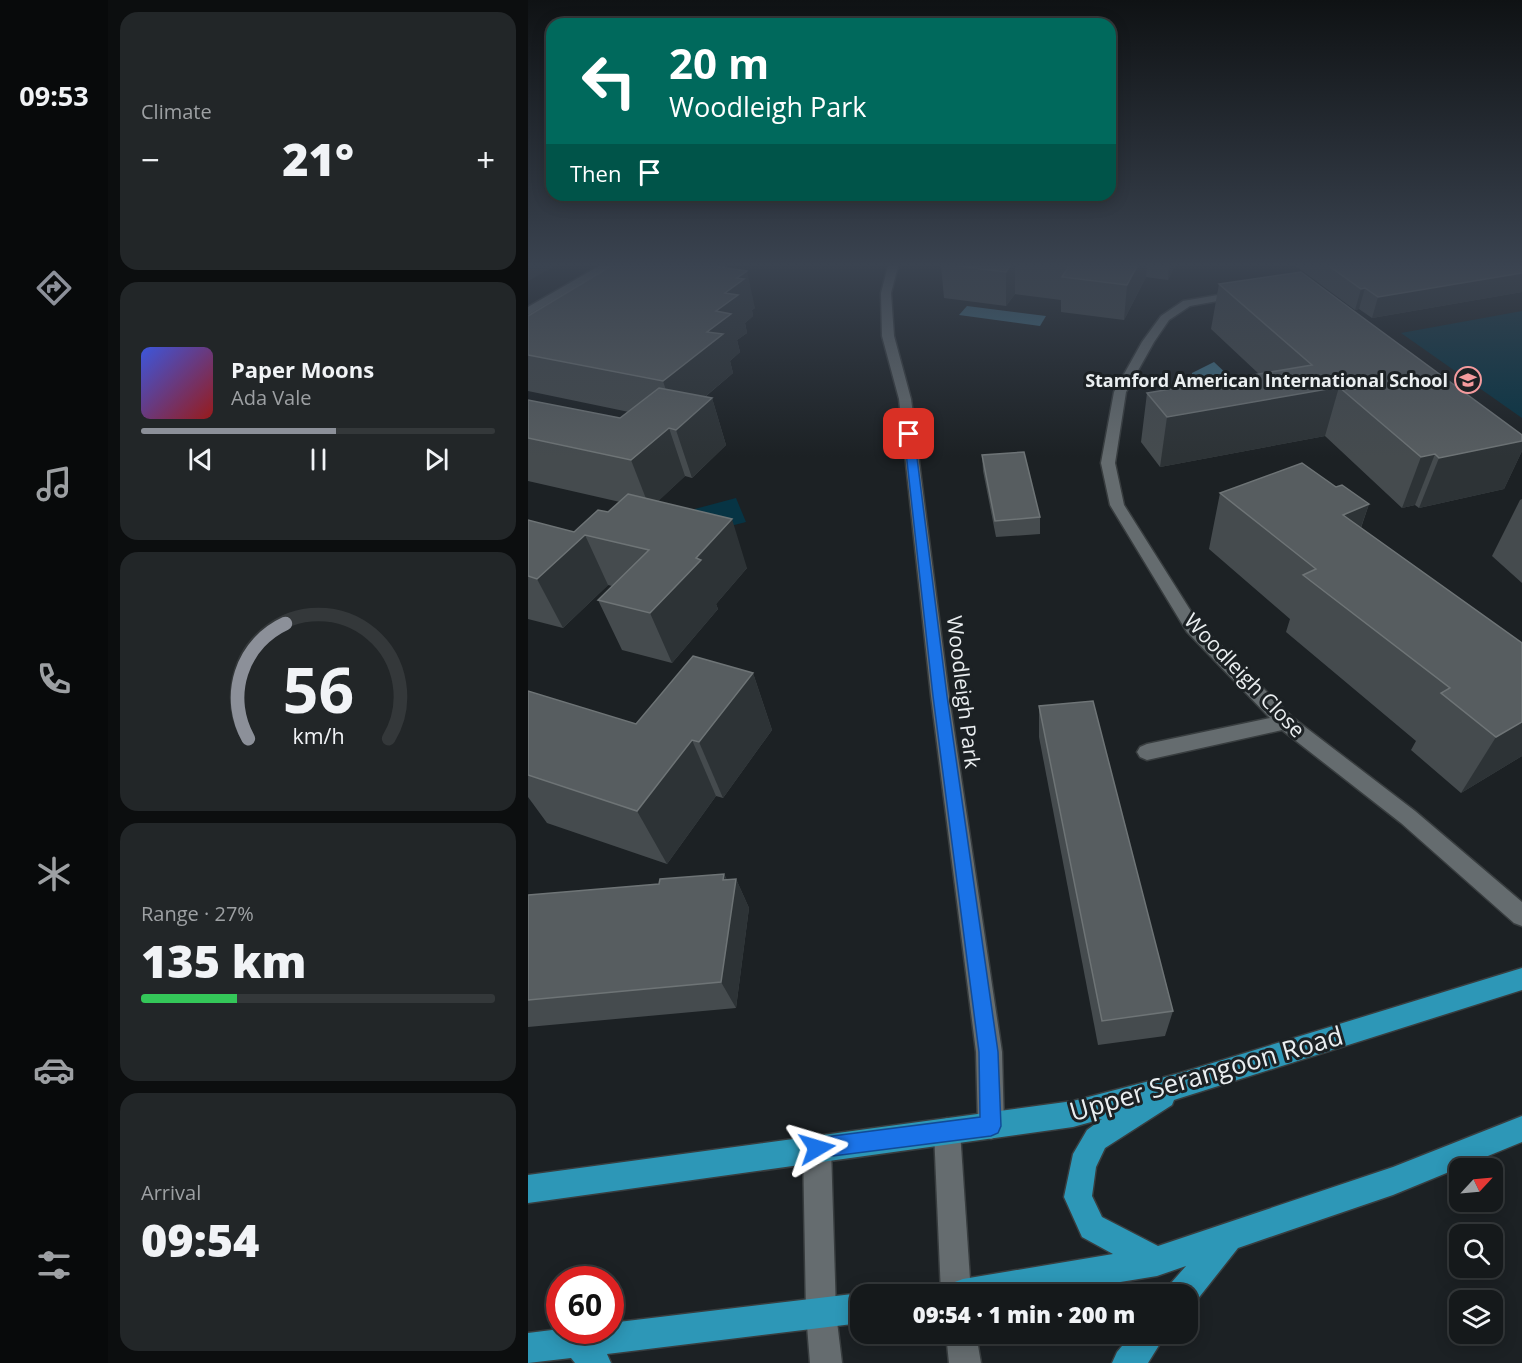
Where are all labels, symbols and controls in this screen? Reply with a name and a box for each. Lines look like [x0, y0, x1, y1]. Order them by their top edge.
text: 20 m [669, 34, 769, 91]
icon: left [570, 42, 648, 120]
text: 09:53 [19, 77, 89, 114]
text: Woodleigh Park [669, 88, 866, 125]
text: Climate [141, 98, 212, 125]
text: 21° [282, 128, 354, 189]
text: − [141, 137, 160, 182]
text: + [476, 137, 495, 182]
icon: arrive [633, 156, 666, 189]
text: Then [570, 158, 621, 188]
icon: directions [33, 267, 75, 309]
text: Paper Moons [231, 354, 374, 384]
school or university icon: Stamford American International School [1453, 365, 1483, 395]
place label: Stamford American International School [1085, 368, 1448, 392]
text: Ada Vale [231, 384, 312, 411]
pin [883, 408, 934, 459]
icon: arrive [892, 417, 925, 450]
icon: previous [184, 443, 217, 476]
icon: pause [302, 443, 335, 476]
icon: next [420, 443, 453, 476]
icon: music [33, 463, 75, 505]
street label: Woodleigh Close [1178, 607, 1312, 743]
street label: Woodleigh Park [941, 614, 987, 770]
text: 56 [282, 646, 354, 731]
icon: phone [33, 658, 75, 700]
text: km/h [292, 721, 344, 750]
icon: climate [33, 853, 75, 895]
text: Range · 27% [141, 900, 254, 927]
text: 135 km [141, 930, 306, 991]
street label: Upper Serangoon Road [1065, 1017, 1347, 1129]
icon: car [33, 1049, 75, 1091]
position arrow [785, 1116, 849, 1180]
north arrow [1449, 1158, 1503, 1212]
map controls [1449, 1158, 1503, 1344]
text: Arrival [141, 1179, 201, 1206]
text: 09:54 [141, 1209, 259, 1270]
button: search [1449, 1224, 1503, 1278]
icon: filters [33, 1244, 75, 1286]
speed limit sign: 60 [546, 1266, 624, 1344]
button: layers [1449, 1290, 1503, 1344]
text: 09:54 · 1 min · 200 m [913, 1299, 1135, 1329]

